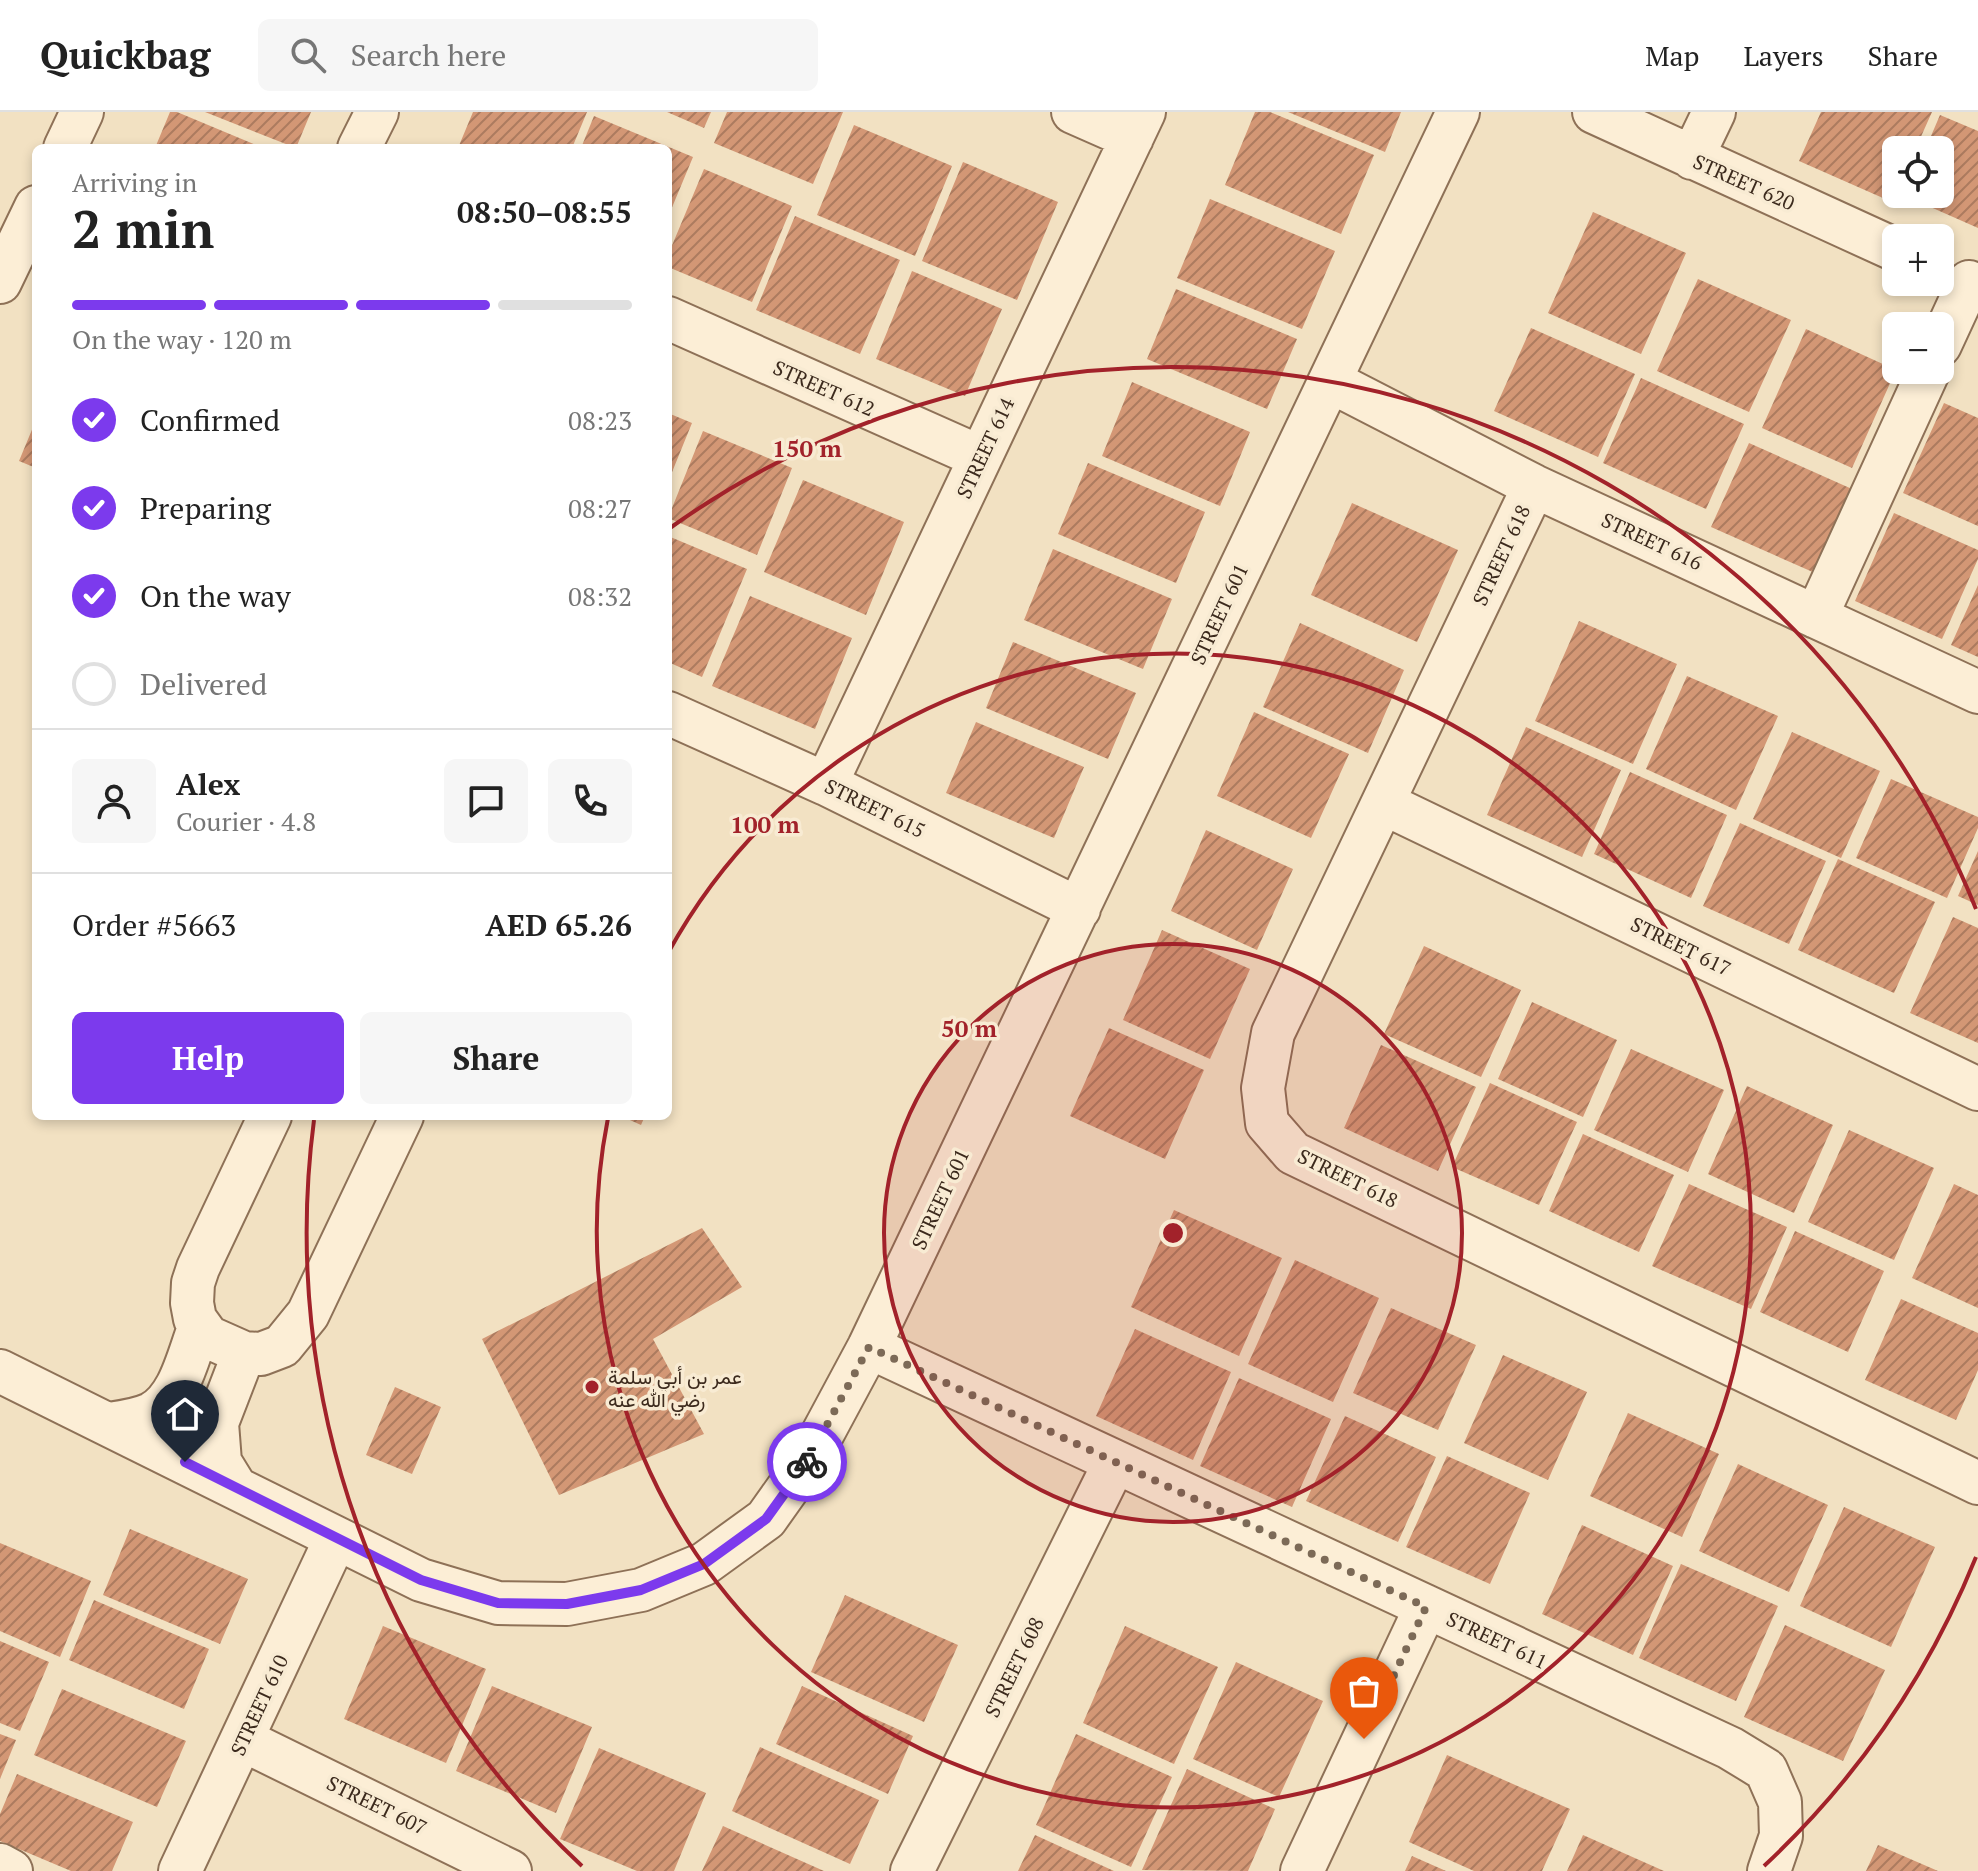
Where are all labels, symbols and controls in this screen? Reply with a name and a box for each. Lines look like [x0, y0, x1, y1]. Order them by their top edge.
search box [258, 19, 818, 91]
text: Quickbag [40, 30, 210, 80]
icon: search [286, 33, 330, 77]
text: Search here [350, 35, 506, 75]
text: Map [1645, 37, 1699, 74]
text: Layers [1743, 37, 1824, 74]
text: Share [1868, 37, 1938, 74]
map controls [1882, 136, 1954, 384]
button: locate [1882, 136, 1954, 208]
street label: STREET 620 [1689, 148, 1799, 216]
text: Arriving in [72, 165, 197, 199]
text: 08:50–08:55 [457, 192, 632, 232]
text: 2 min [72, 194, 214, 263]
button: + [1882, 224, 1954, 296]
button: − [1882, 312, 1954, 384]
text: On the way · 120 m [72, 322, 292, 356]
street label: STREET 612 [769, 354, 879, 422]
street label: STREET 614 [950, 393, 1020, 503]
icon: check [72, 398, 116, 442]
text: Confirmed [140, 400, 280, 440]
text: 08:23 [568, 403, 632, 437]
text: 150 m [772, 432, 842, 464]
icon: check [72, 486, 116, 530]
text: Preparing [140, 488, 271, 528]
text: 08:27 [568, 491, 632, 525]
street label: STREET 618 [1466, 500, 1536, 610]
street label: STREET 616 [1597, 506, 1707, 576]
street label: STREET 601 [1184, 559, 1254, 669]
icon: check [72, 574, 116, 618]
text: On the way [140, 576, 291, 616]
text: 08:32 [568, 579, 632, 613]
text: Delivered [140, 664, 267, 704]
button: person [72, 759, 156, 843]
button: chat [444, 759, 528, 843]
button: phone [548, 759, 632, 843]
text: Alex [176, 764, 240, 804]
street label: STREET 615 [820, 772, 930, 844]
text: Courier · 4.8 [176, 804, 316, 838]
text: 100 m [730, 808, 800, 840]
text: Order #5663 [72, 905, 236, 945]
text: AED 65.26 [485, 905, 632, 945]
street label: STREET 617 [1626, 910, 1736, 982]
button: Help [72, 1012, 344, 1104]
button: Share [360, 1012, 632, 1104]
text: 50 m [941, 1012, 997, 1044]
street label: STREET 618 [1293, 1142, 1403, 1214]
street label: STREET 601 [905, 1144, 975, 1254]
centre of rings [1159, 1219, 1187, 1247]
place label: عمر بن أبي سلمة رضي الله عنه [608, 1363, 742, 1417]
marker: عمر بن أبي سلمة رضي الله عنه [583, 1378, 601, 1396]
pin [151, 1380, 219, 1462]
icon: home [163, 1392, 207, 1436]
courier [767, 1422, 847, 1502]
icon: bike [785, 1440, 829, 1484]
street label: STREET 611 [1442, 1605, 1552, 1675]
street label: STREET 608 [978, 1612, 1050, 1722]
street label: STREET 610 [224, 1650, 294, 1760]
pin [1330, 1657, 1398, 1739]
icon: bag [1342, 1669, 1386, 1713]
street label: STREET 607 [322, 1769, 432, 1841]

